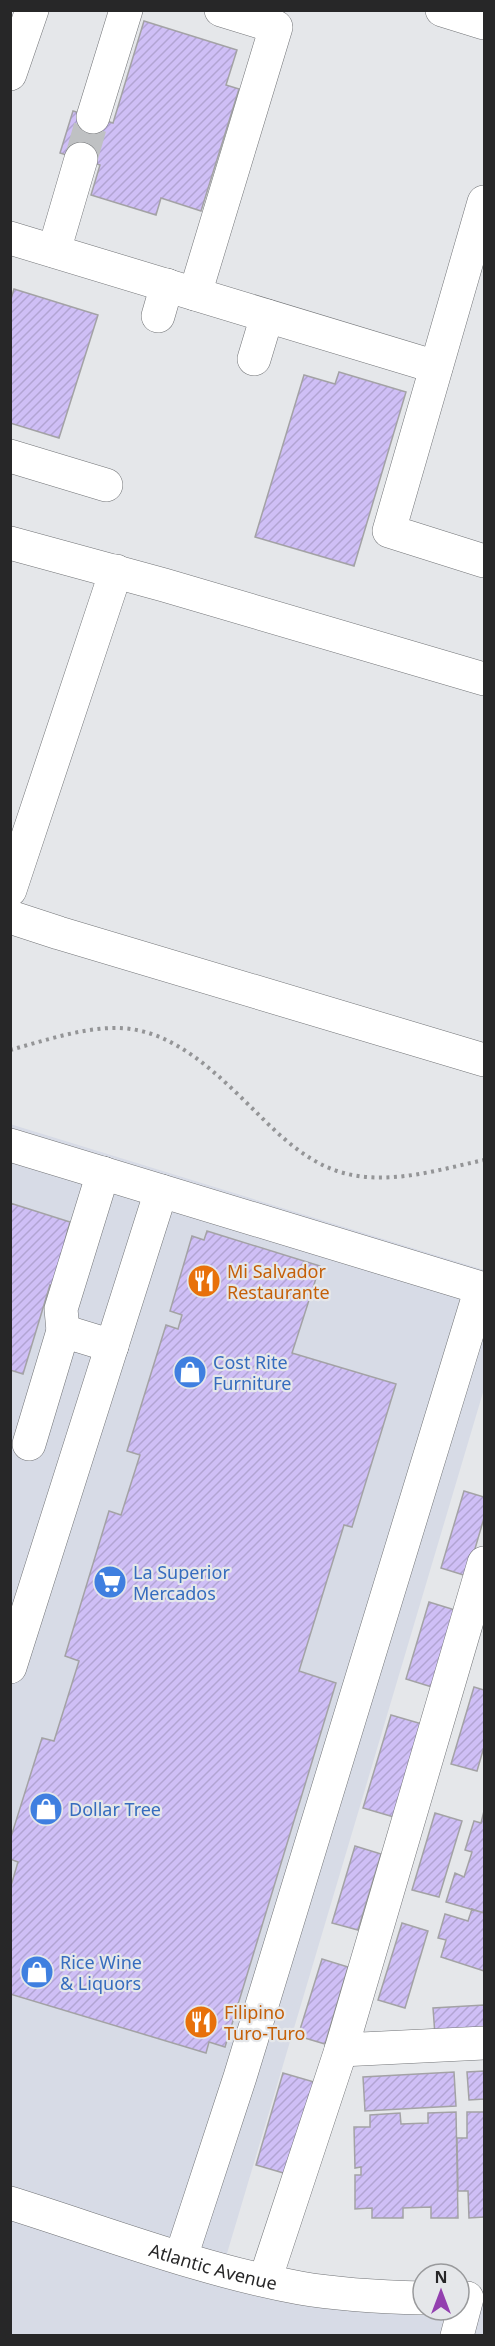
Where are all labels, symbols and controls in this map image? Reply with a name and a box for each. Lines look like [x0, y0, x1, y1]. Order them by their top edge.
place label: Mi Salvador Restaurante [227, 1259, 330, 1304]
restaurant icon: Mi Salvador Restaurante [186, 1263, 222, 1299]
place label: Cost Rite Furniture [213, 1350, 292, 1395]
shop icon: Cost Rite Furniture [172, 1354, 208, 1390]
place label: La Superior Mercados [133, 1560, 230, 1605]
supermarket icon: La Superior Mercados [92, 1564, 128, 1600]
shop icon: Dollar Tree [28, 1791, 64, 1827]
place label: Dollar Tree [69, 1797, 161, 1821]
place label: Rice Wine & Liquors [60, 1950, 142, 1995]
shop icon: Rice Wine & Liquors [19, 1954, 55, 1990]
place label: Filipino Turo-Turo [224, 2000, 305, 2045]
restaurant icon: Filipino Turo-Turo [183, 2004, 219, 2040]
street label: Atlantic Avenue [146, 2237, 279, 2295]
north arrow [411, 2262, 471, 2322]
text: N [434, 2266, 448, 2288]

